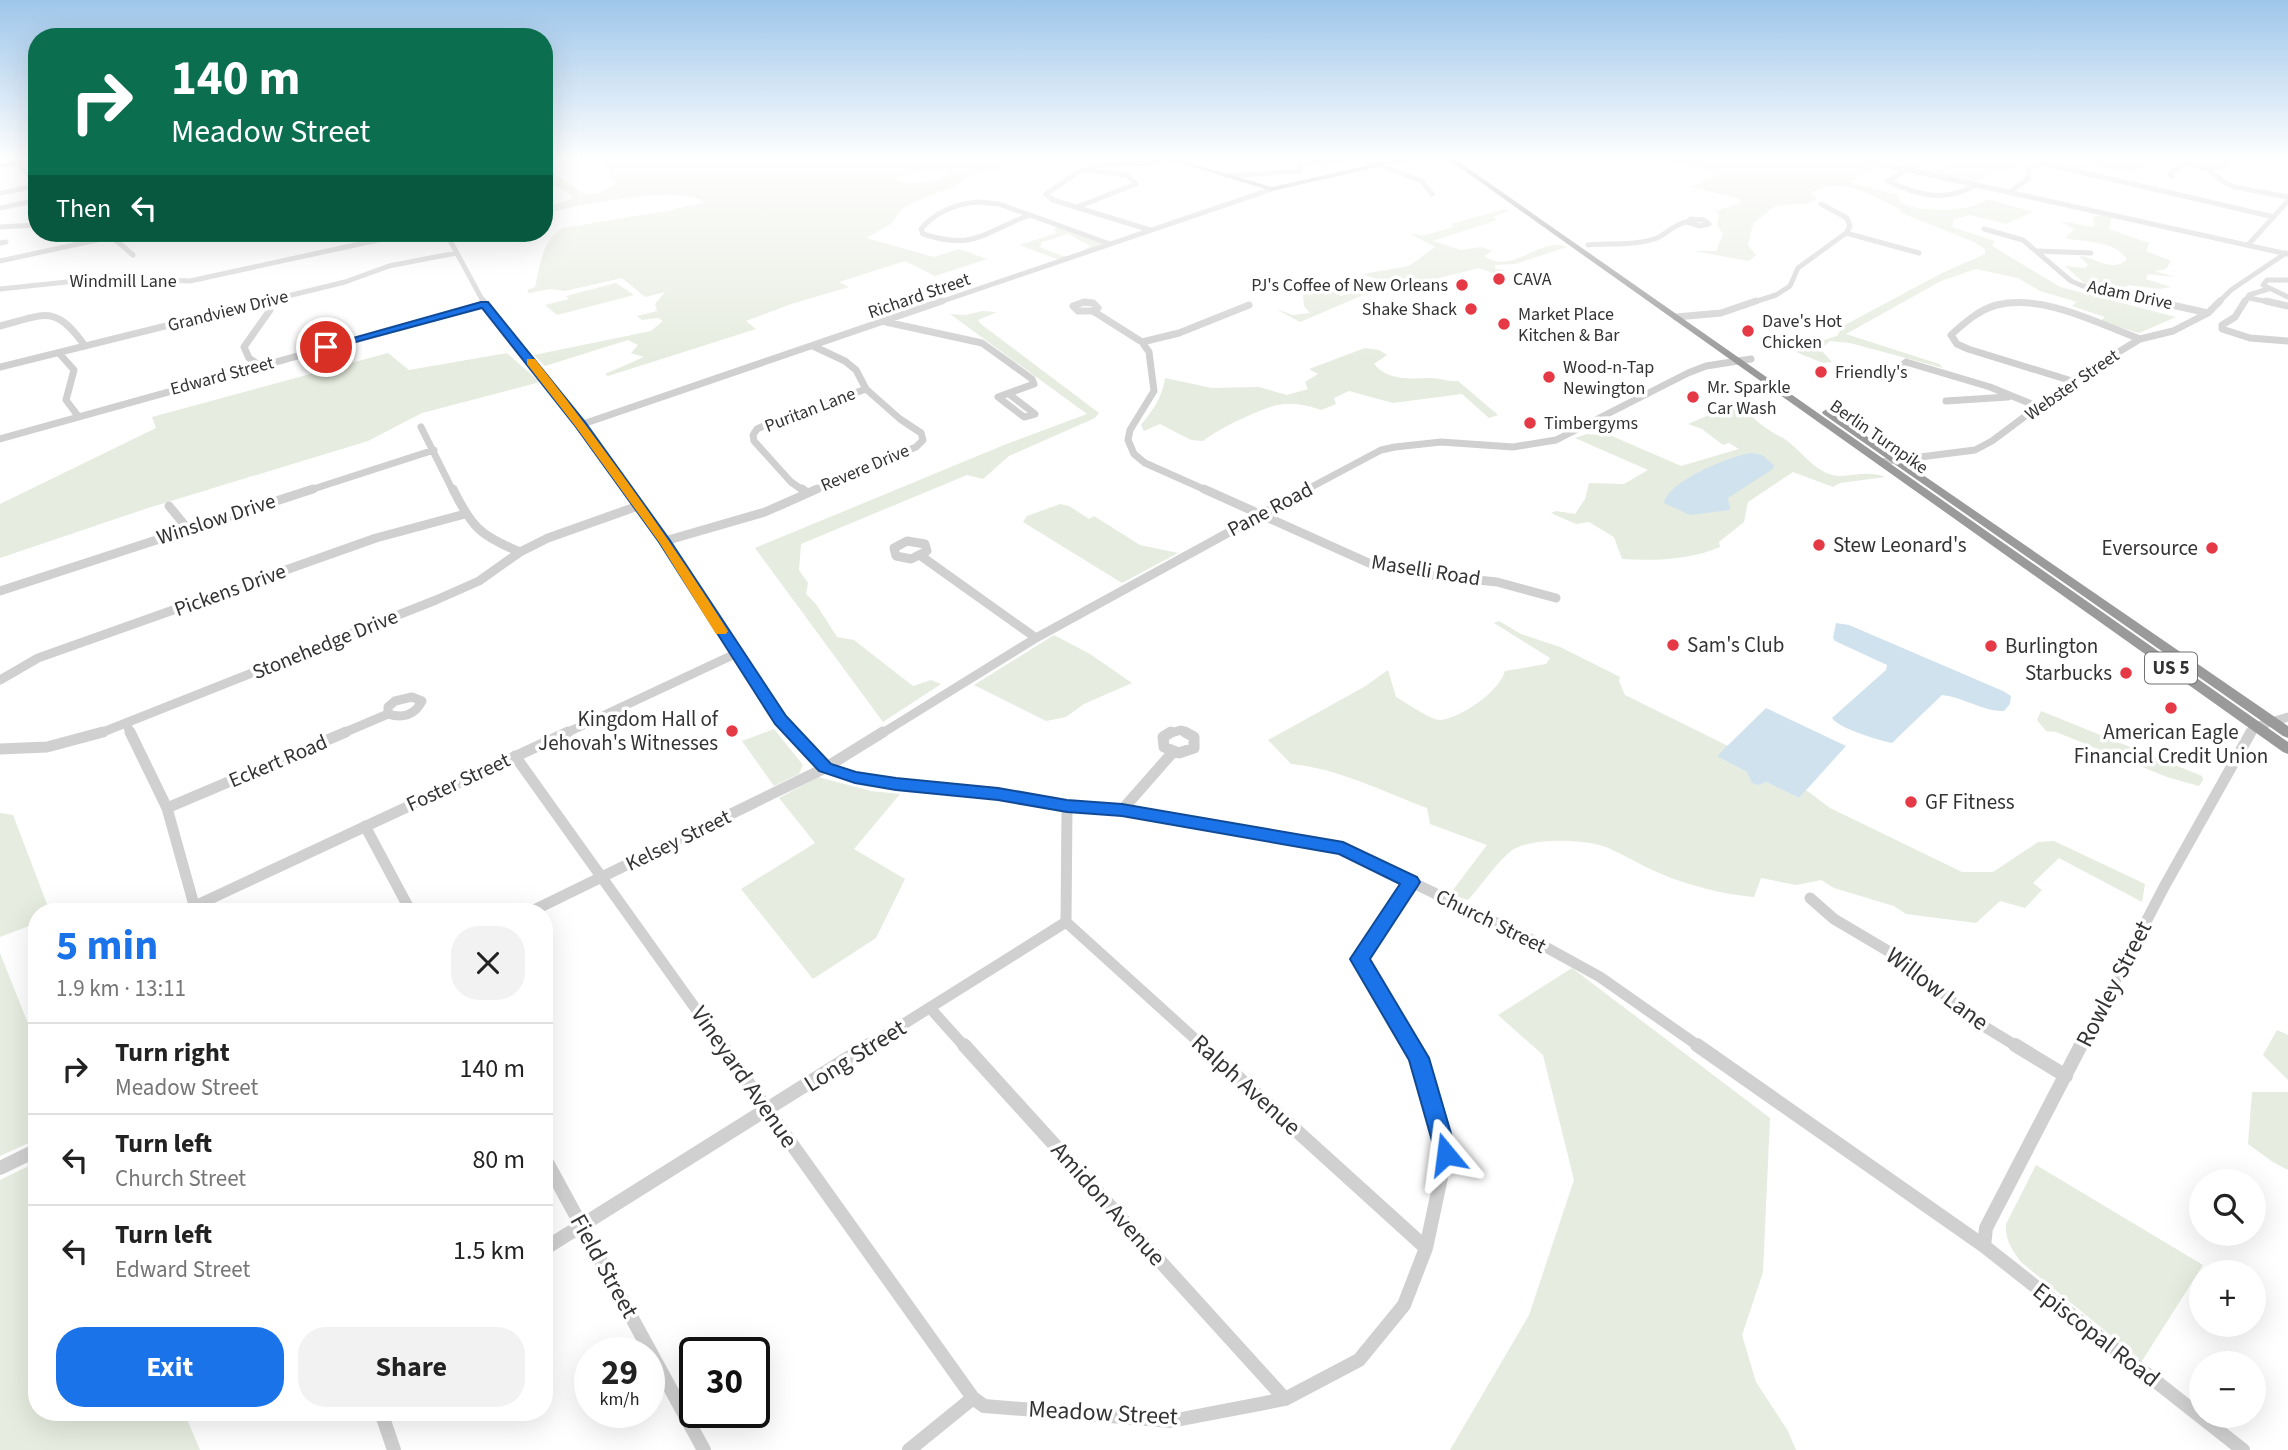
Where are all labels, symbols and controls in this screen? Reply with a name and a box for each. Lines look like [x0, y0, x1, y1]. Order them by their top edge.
text: 140 m [171, 44, 300, 114]
icon: right [56, 56, 147, 147]
text: Meadow Street [171, 109, 370, 155]
icon: left [125, 189, 163, 227]
text: Then [56, 190, 111, 227]
street label: Richard Street [865, 267, 973, 325]
place label: CAVA [1513, 267, 1552, 292]
street label: Windmill Lane [69, 269, 177, 294]
marker: CAVA [1491, 271, 1507, 287]
place label: PJ's Coffee of New Orleans [1251, 273, 1448, 298]
street label: Adam Drive [2085, 274, 2175, 316]
marker: PJ's Coffee of New Orleans [1454, 277, 1470, 293]
street label: Grandview Drive [165, 284, 291, 338]
place label: Shake Shack [1362, 297, 1457, 322]
marker: Shake Shack [1463, 301, 1479, 317]
place label: Market Place Kitchen & Bar [1518, 302, 1620, 348]
place label: Dave's Hot Chicken [1762, 309, 1842, 355]
marker: Market Place Kitchen & Bar [1496, 316, 1512, 332]
pin [296, 317, 356, 377]
marker: Dave's Hot Chicken [1740, 323, 1756, 339]
icon: arrive [307, 328, 345, 366]
street label: Webster Street [2020, 343, 2124, 427]
street label: Edward Street [168, 350, 276, 402]
place label: Wood-n-Tap Newington [1563, 355, 1654, 401]
place label: Friendly's [1835, 360, 1908, 385]
marker: Friendly's [1813, 364, 1829, 380]
marker: Wood-n-Tap Newington [1541, 369, 1557, 385]
place label: Mr. Sparkle Car Wash [1707, 375, 1791, 421]
street label: Puritan Lane [761, 381, 859, 439]
marker: Mr. Sparkle Car Wash [1685, 389, 1701, 405]
street label: Berlin Turnpike [1825, 394, 1933, 480]
place label: Timbergyms [1544, 411, 1638, 436]
marker: Timbergyms [1522, 415, 1538, 431]
street label: Revere Drive [817, 438, 913, 498]
street label: Pane Road [1222, 474, 1318, 544]
street label: Winslow Drive [153, 486, 279, 552]
place label: Stew Leonard's [1833, 530, 1967, 560]
place label: Eversource [2102, 533, 2198, 563]
marker: Stew Leonard's [1811, 537, 1827, 553]
marker: Eversource [2204, 540, 2220, 556]
street label: Maselli Road [1369, 547, 1483, 593]
street label: Pickens Drive [170, 556, 290, 624]
street label: Stonehedge Drive [248, 601, 402, 687]
place label: Sam's Club [1687, 630, 1784, 660]
place label: Burlington [2005, 631, 2098, 661]
marker: Sam's Club [1665, 637, 1681, 653]
marker: Burlington [1983, 638, 1999, 654]
road number: US 5 [2145, 652, 2197, 684]
place label: Starbucks [2025, 658, 2112, 688]
marker: Starbucks [2118, 665, 2134, 681]
marker: American Eagle Financial Credit Union [2163, 700, 2179, 716]
place label: Kingdom Hall of Jehovah's Witnesses [538, 704, 719, 758]
place label: American Eagle Financial Credit Union [2074, 717, 2268, 771]
marker: Kingdom Hall of Jehovah's Witnesses [724, 723, 740, 739]
street label: Eckert Road [224, 727, 332, 795]
street label: Foster Street [401, 745, 515, 819]
place label: GF Fitness [1925, 787, 2015, 817]
marker: GF Fitness [1903, 794, 1919, 810]
street label: Kelsey Street [620, 802, 736, 878]
street label: Church Street [1431, 881, 1551, 961]
street label: Rowley Street [2067, 915, 2161, 1053]
text: 5 min [56, 916, 158, 976]
button: close [451, 926, 525, 1000]
street label: Willow Lane [1878, 939, 1996, 1039]
text: 1.9 km · 13:11 [56, 972, 186, 1005]
street label: Vineyard Avenue [682, 999, 806, 1155]
street label: Long Street [797, 1011, 913, 1101]
street label: Ralph Avenue [1183, 1026, 1309, 1144]
text: Turn right [115, 1034, 230, 1071]
icon: right [56, 1050, 94, 1088]
text: 140 m [459, 1050, 525, 1087]
text: Meadow Street [115, 1071, 258, 1104]
position arrow [1409, 1117, 1483, 1191]
text: Turn left [115, 1125, 212, 1162]
street label: Amidon Avenue [1042, 1134, 1174, 1274]
icon: left [56, 1141, 94, 1179]
text: 80 m [472, 1141, 525, 1178]
text: Church Street [115, 1162, 246, 1195]
map controls [2189, 1169, 2266, 1428]
button: search [2189, 1169, 2266, 1246]
street label: Field Street [561, 1208, 647, 1324]
text: Turn left [115, 1216, 212, 1253]
icon: left [56, 1232, 94, 1270]
text: 1.5 km [453, 1232, 525, 1269]
text: Edward Street [115, 1253, 250, 1286]
button: + [2189, 1260, 2266, 1337]
street label: Episcopal Road [2025, 1274, 2167, 1396]
button: Exit [56, 1327, 284, 1407]
button: Share [298, 1327, 525, 1407]
speed limit sign: 30 [679, 1337, 770, 1428]
text: 29 [601, 1348, 638, 1398]
button: − [2189, 1351, 2266, 1428]
text: km/h [600, 1387, 639, 1412]
street label: Meadow Street [1027, 1392, 1179, 1434]

